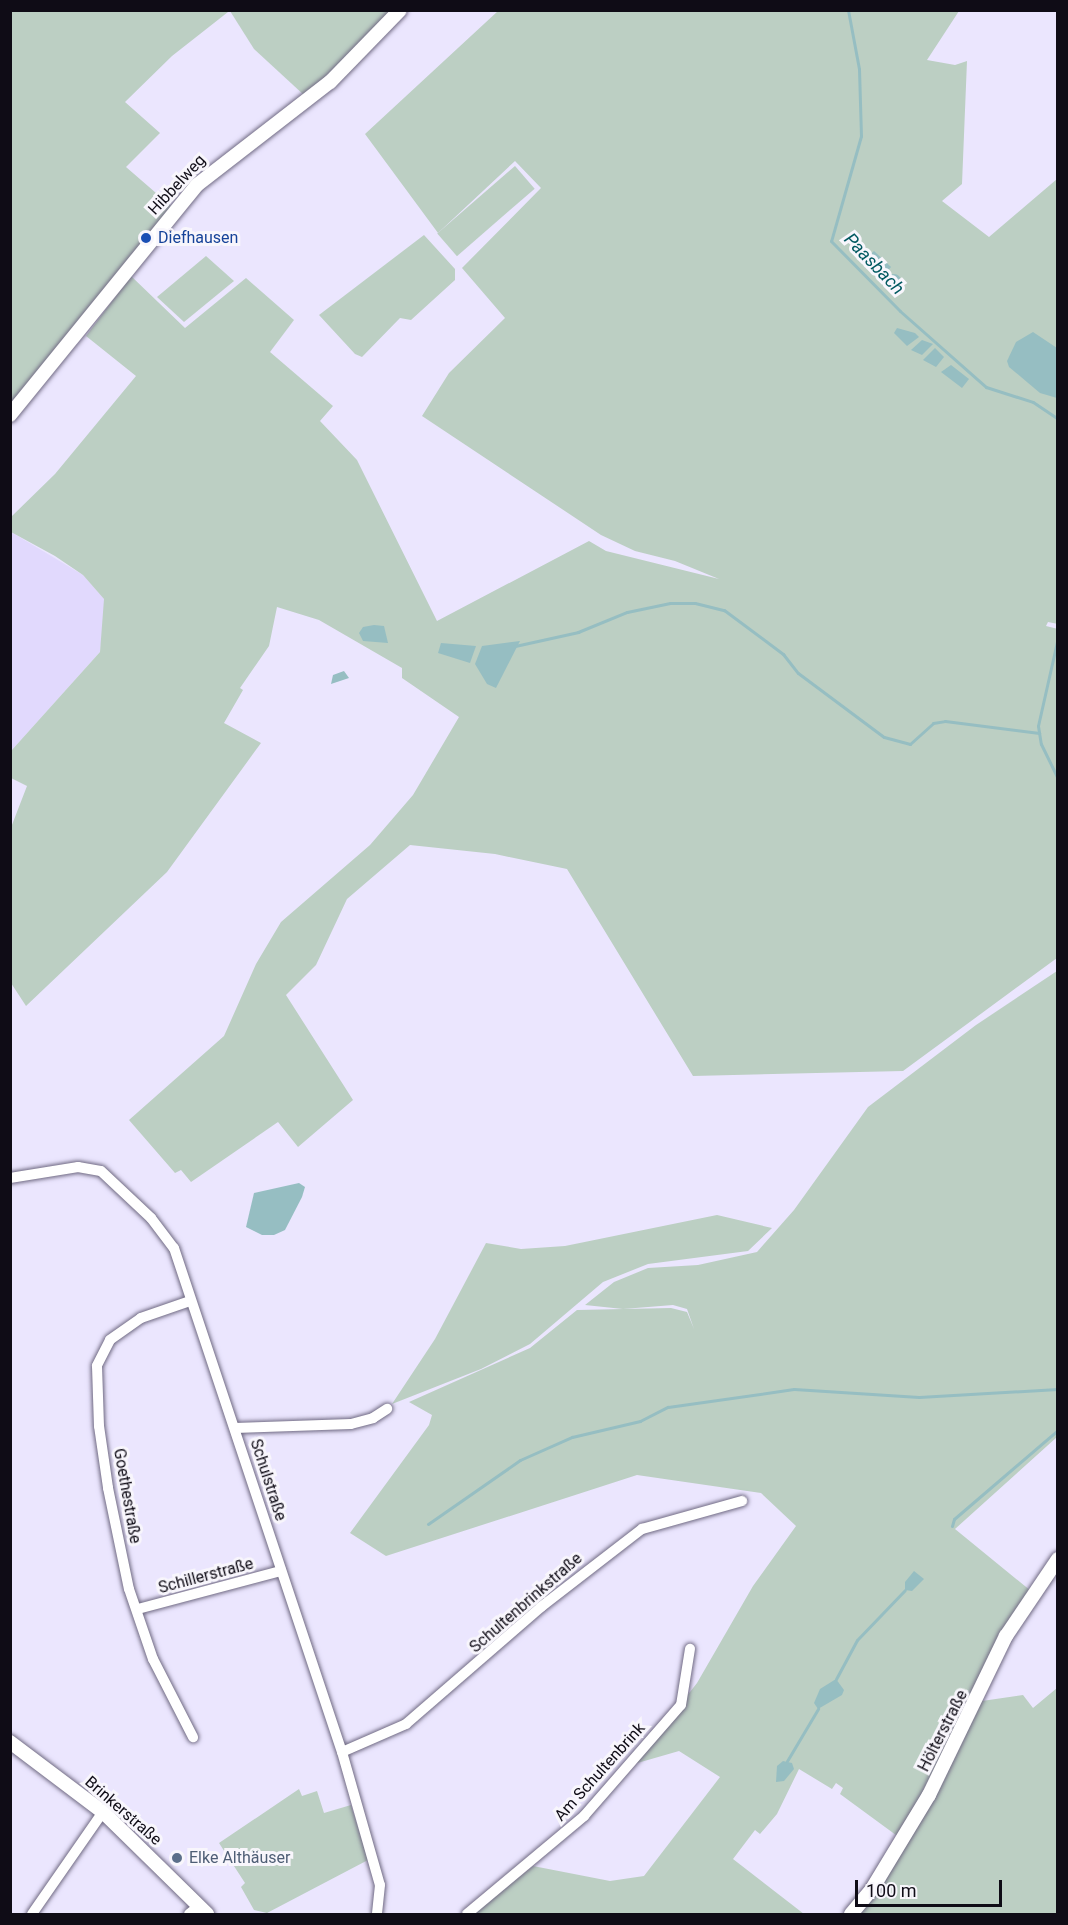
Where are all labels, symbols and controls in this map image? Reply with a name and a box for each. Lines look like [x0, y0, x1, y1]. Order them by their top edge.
street label: Hibbelweg [144, 151, 210, 219]
place label: Diefhausen [158, 228, 238, 248]
water label: Paasbach [839, 229, 909, 299]
marker: Diefhausen [139, 231, 153, 245]
street label: Schulstraße [246, 1437, 290, 1523]
street label: Goethestraße [109, 1447, 145, 1545]
street label: Schultenbrinkstraße [466, 1549, 586, 1657]
street label: Schillerstraße [156, 1554, 256, 1598]
street label: Hölterstraße [914, 1687, 972, 1775]
street label: Am Schultenbrink [551, 1719, 649, 1825]
street label: Brinkerstraße [81, 1772, 165, 1850]
place label: Elke Althäuser [189, 1848, 290, 1868]
marker: Elke Althäuser [170, 1851, 184, 1865]
scale bar [858, 1868, 1005, 1906]
text: 100 m [866, 1880, 917, 1901]

